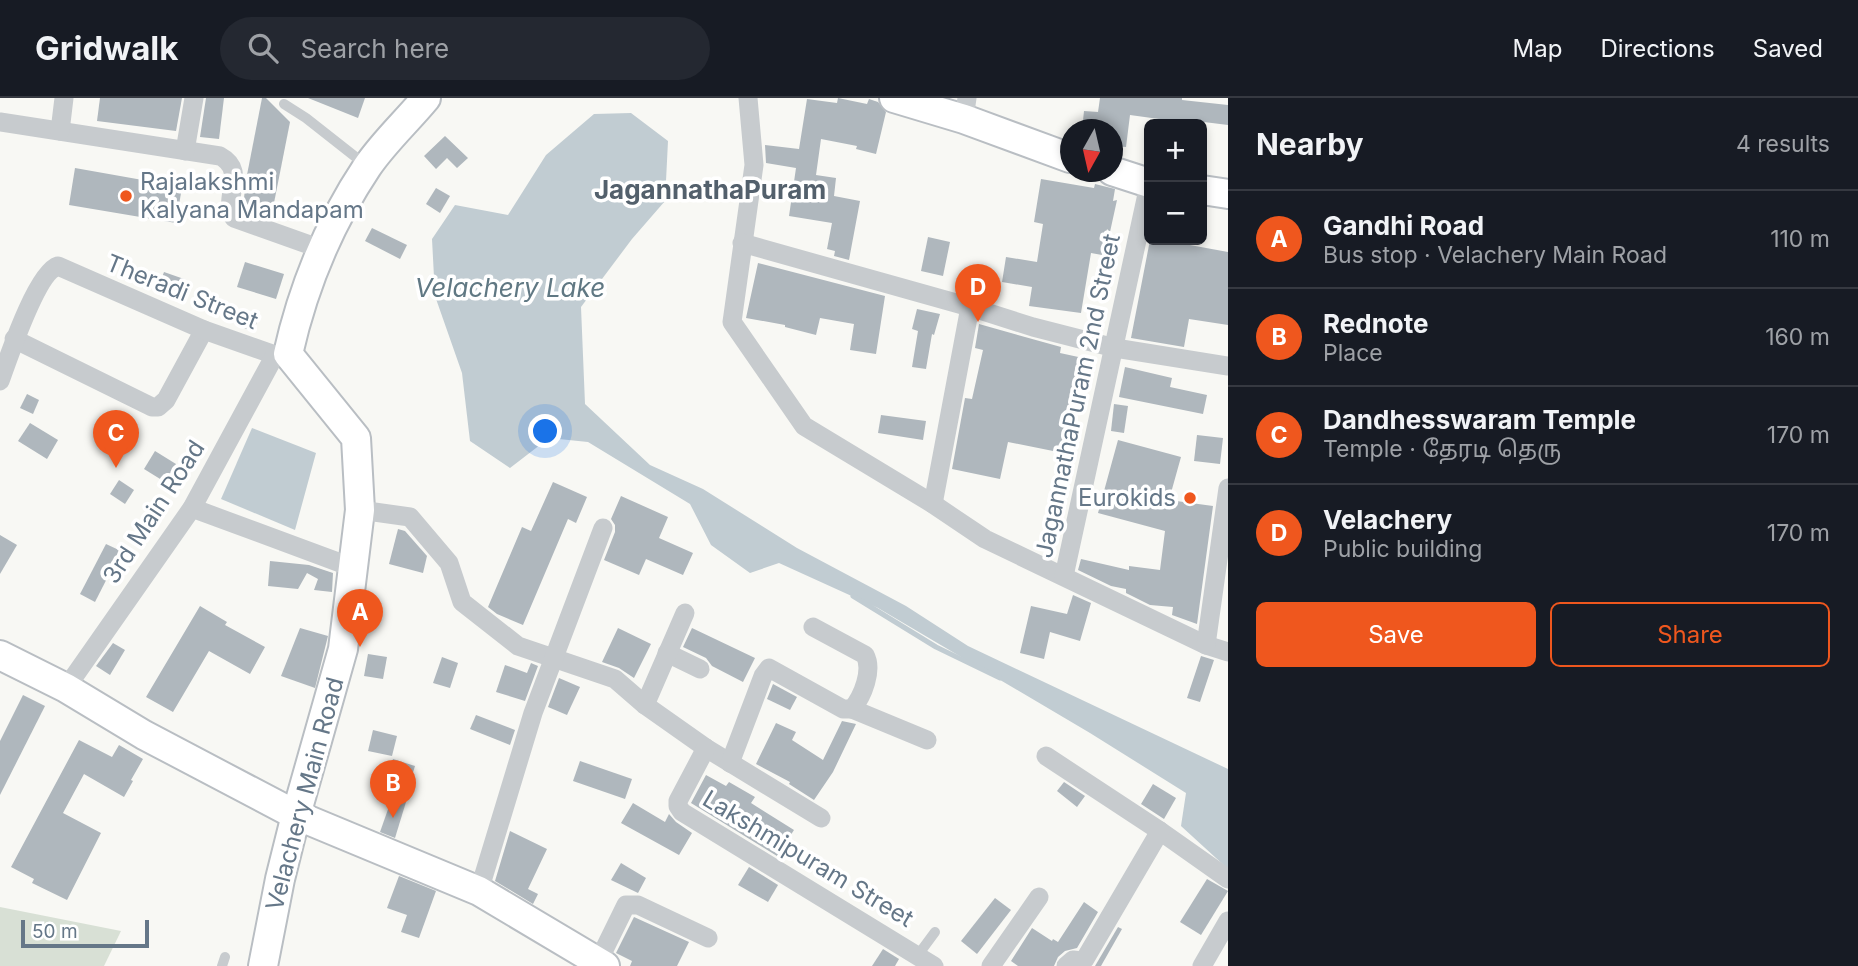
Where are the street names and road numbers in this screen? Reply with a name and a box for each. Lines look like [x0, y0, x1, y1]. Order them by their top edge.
street label: JagannathaPuram 2nd Street [1029, 231, 1126, 561]
street label: Theradi Street [102, 248, 262, 335]
street label: 3rd Main Road [97, 435, 211, 589]
street label: Velachery Main Road [259, 674, 350, 914]
street label: Lakshmipuram Street [698, 784, 919, 933]

